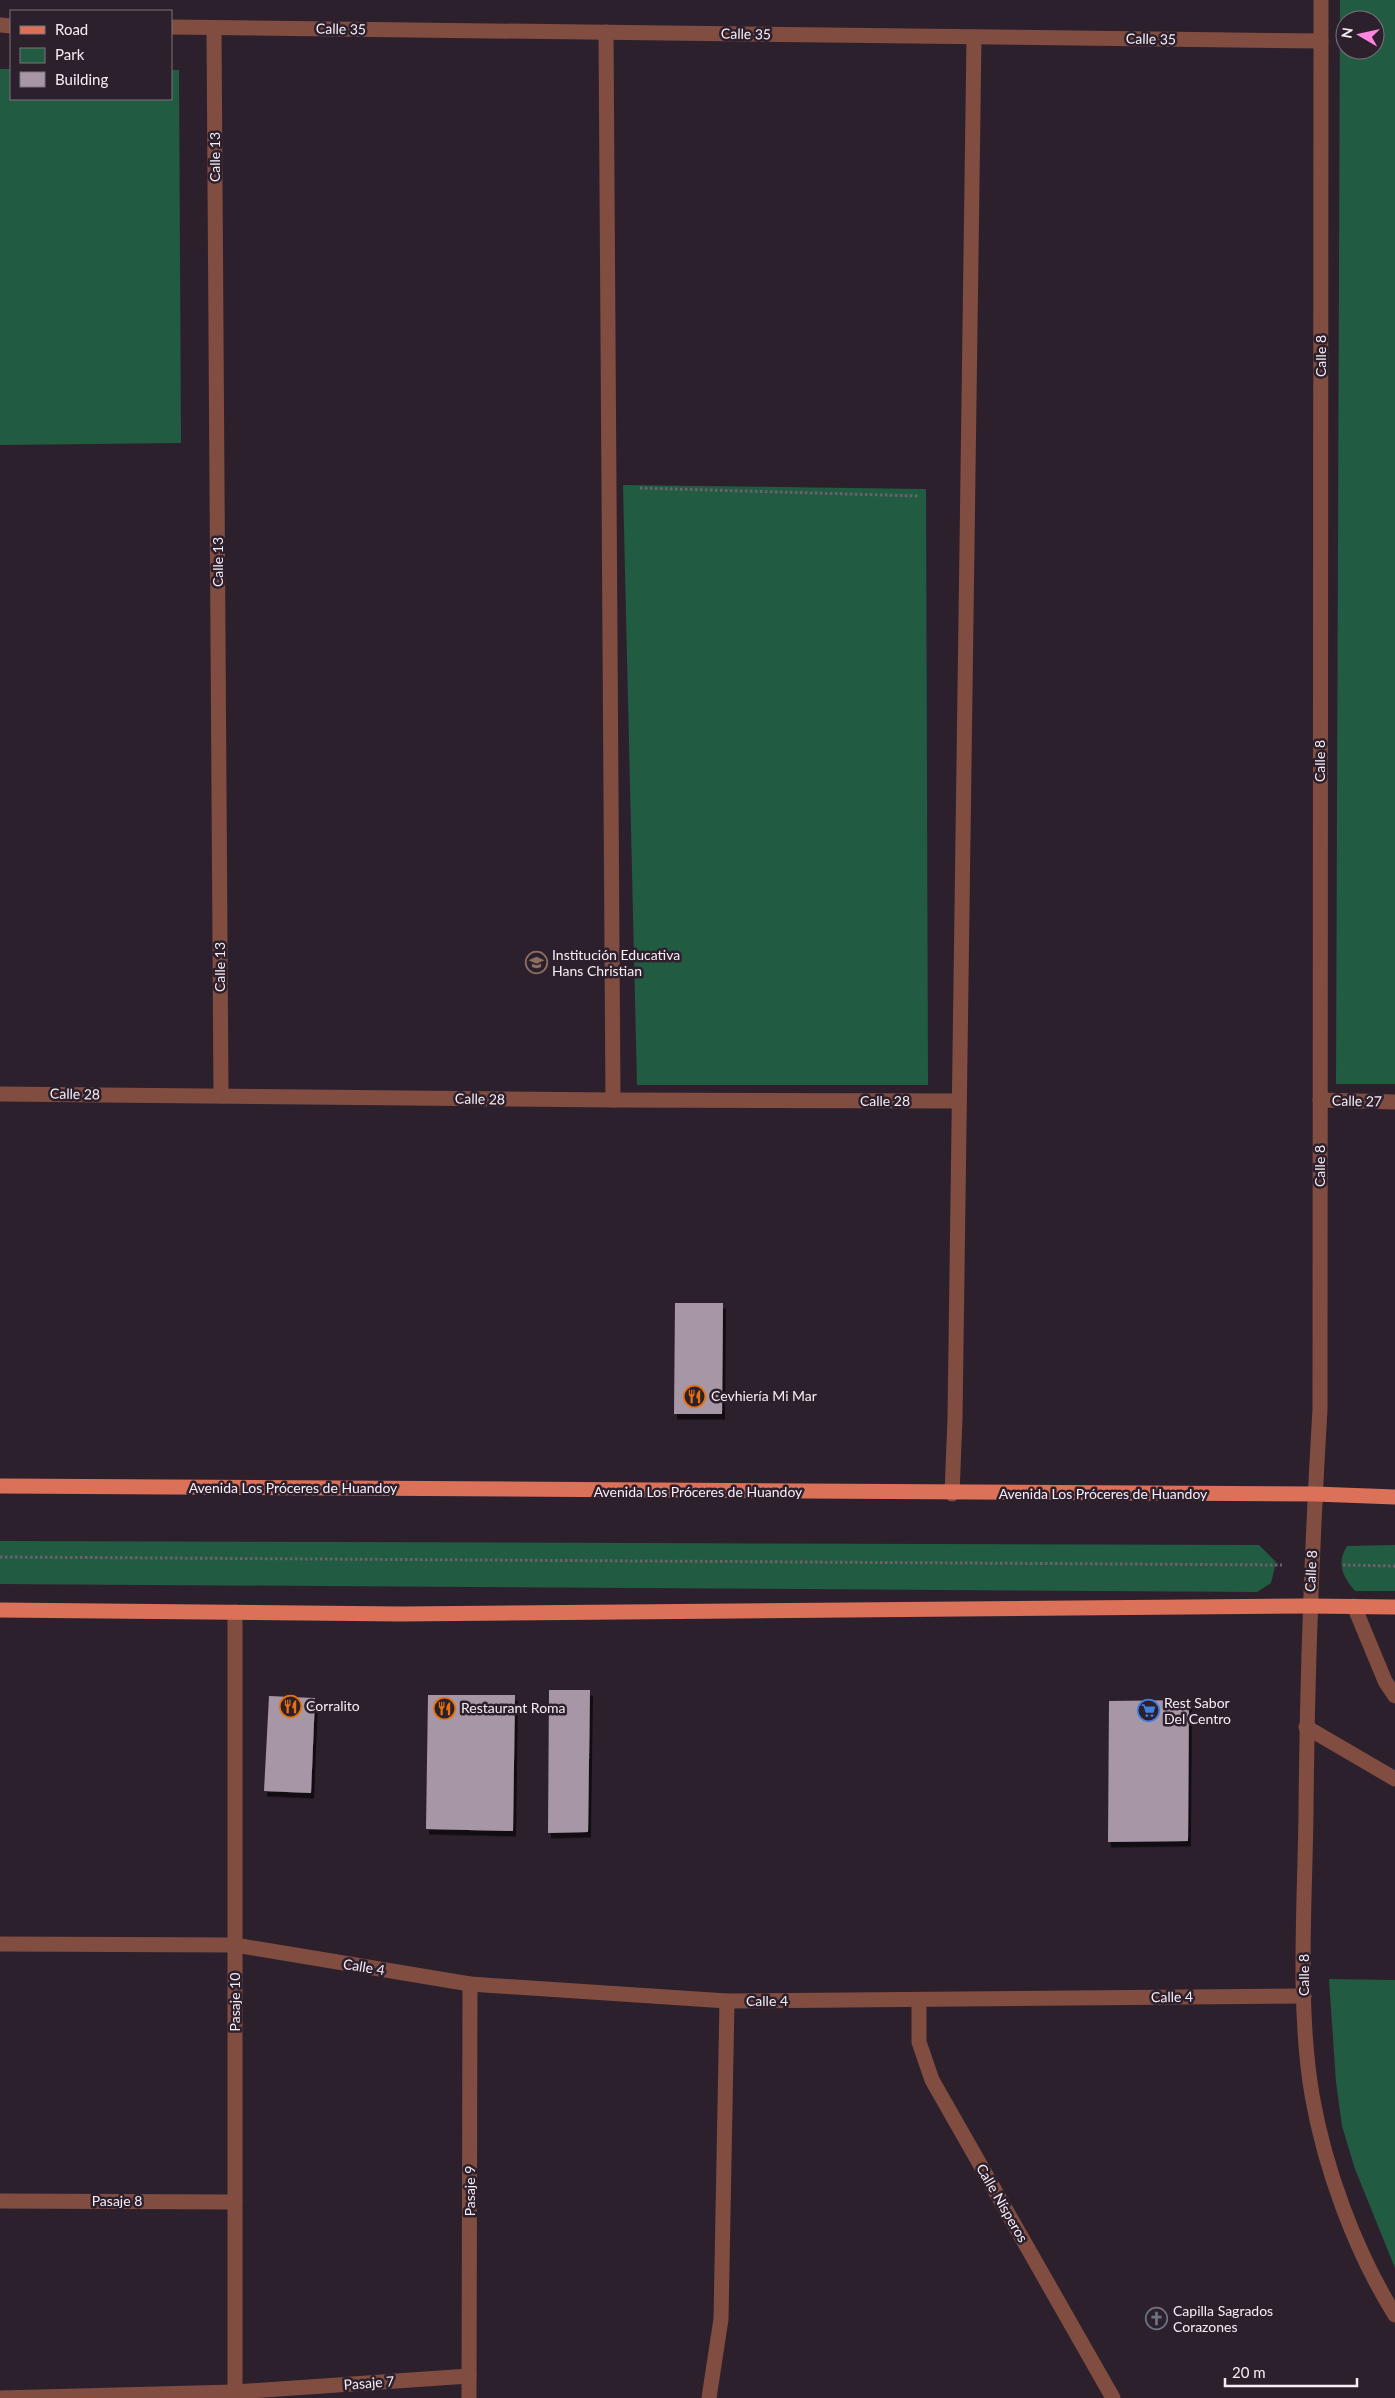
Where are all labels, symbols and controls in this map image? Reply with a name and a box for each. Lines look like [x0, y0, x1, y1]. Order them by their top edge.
legend [10, 10, 172, 100]
north arrow [1335, 10, 1385, 60]
text: Road [55, 20, 88, 38]
street label: Calle 35 [316, 20, 366, 37]
street label: Calle 35 [721, 25, 771, 42]
text: N [1337, 26, 1356, 40]
street label: Calle 35 [1126, 30, 1176, 47]
text: Park [55, 45, 85, 63]
text: Building [55, 70, 108, 88]
street label: Calle 13 [206, 132, 223, 182]
street label: Calle 8 [1312, 335, 1329, 377]
street label: Calle 13 [209, 537, 226, 587]
street label: Calle 8 [1311, 740, 1328, 782]
street label: Calle 13 [211, 942, 228, 992]
place label: Institución Educativa Hans Christian [552, 946, 680, 979]
school or university icon: Institución Educativa Hans Christian [524, 951, 548, 975]
street label: Calle 28 [50, 1085, 100, 1102]
street label: Calle 28 [455, 1090, 505, 1107]
street label: Calle 28 [860, 1092, 910, 1109]
street label: Calle 27 [1332, 1092, 1382, 1109]
street label: Calle 8 [1311, 1145, 1328, 1187]
restaurant icon: Cevhiería Mi Mar [683, 1384, 707, 1408]
place label: Cevhiería Mi Mar [711, 1387, 817, 1404]
street label: Avenida Los Próceres de Huandoy [189, 1479, 398, 1496]
street label: Avenida Los Próceres de Huandoy [594, 1483, 803, 1500]
street label: Avenida Los Próceres de Huandoy [999, 1485, 1208, 1502]
street label: Calle 8 [1301, 1550, 1320, 1592]
restaurant icon: Corralito [278, 1694, 302, 1718]
place label: Rest Sabor Del Centro [1164, 1694, 1231, 1727]
restaurant icon: Restaurant Roma [433, 1696, 457, 1720]
place label: Corralito [306, 1697, 360, 1714]
place label: Restaurant Roma [461, 1699, 566, 1716]
supermarket icon: Rest Sabor Del Centro [1136, 1699, 1160, 1723]
street label: Calle 8 [1295, 1954, 1312, 1996]
street label: Calle 4 [342, 1955, 386, 1978]
street label: Pasaje 10 [226, 1973, 243, 2031]
street label: Calle 4 [1151, 1988, 1193, 2005]
street label: Calle 4 [746, 1992, 788, 2009]
street label: Calle Nísperos [973, 2160, 1032, 2245]
street label: Pasaje 9 [461, 2166, 478, 2216]
street label: Pasaje 8 [92, 2192, 142, 2209]
place label: Capilla Sagrados Corazones [1173, 2302, 1273, 2335]
church icon: Capilla Sagrados Corazones [1145, 2307, 1169, 2331]
scale bar [1225, 2356, 1358, 2388]
text: 20 m [1232, 2363, 1266, 2381]
street label: Pasaje 7 [343, 2372, 395, 2393]

